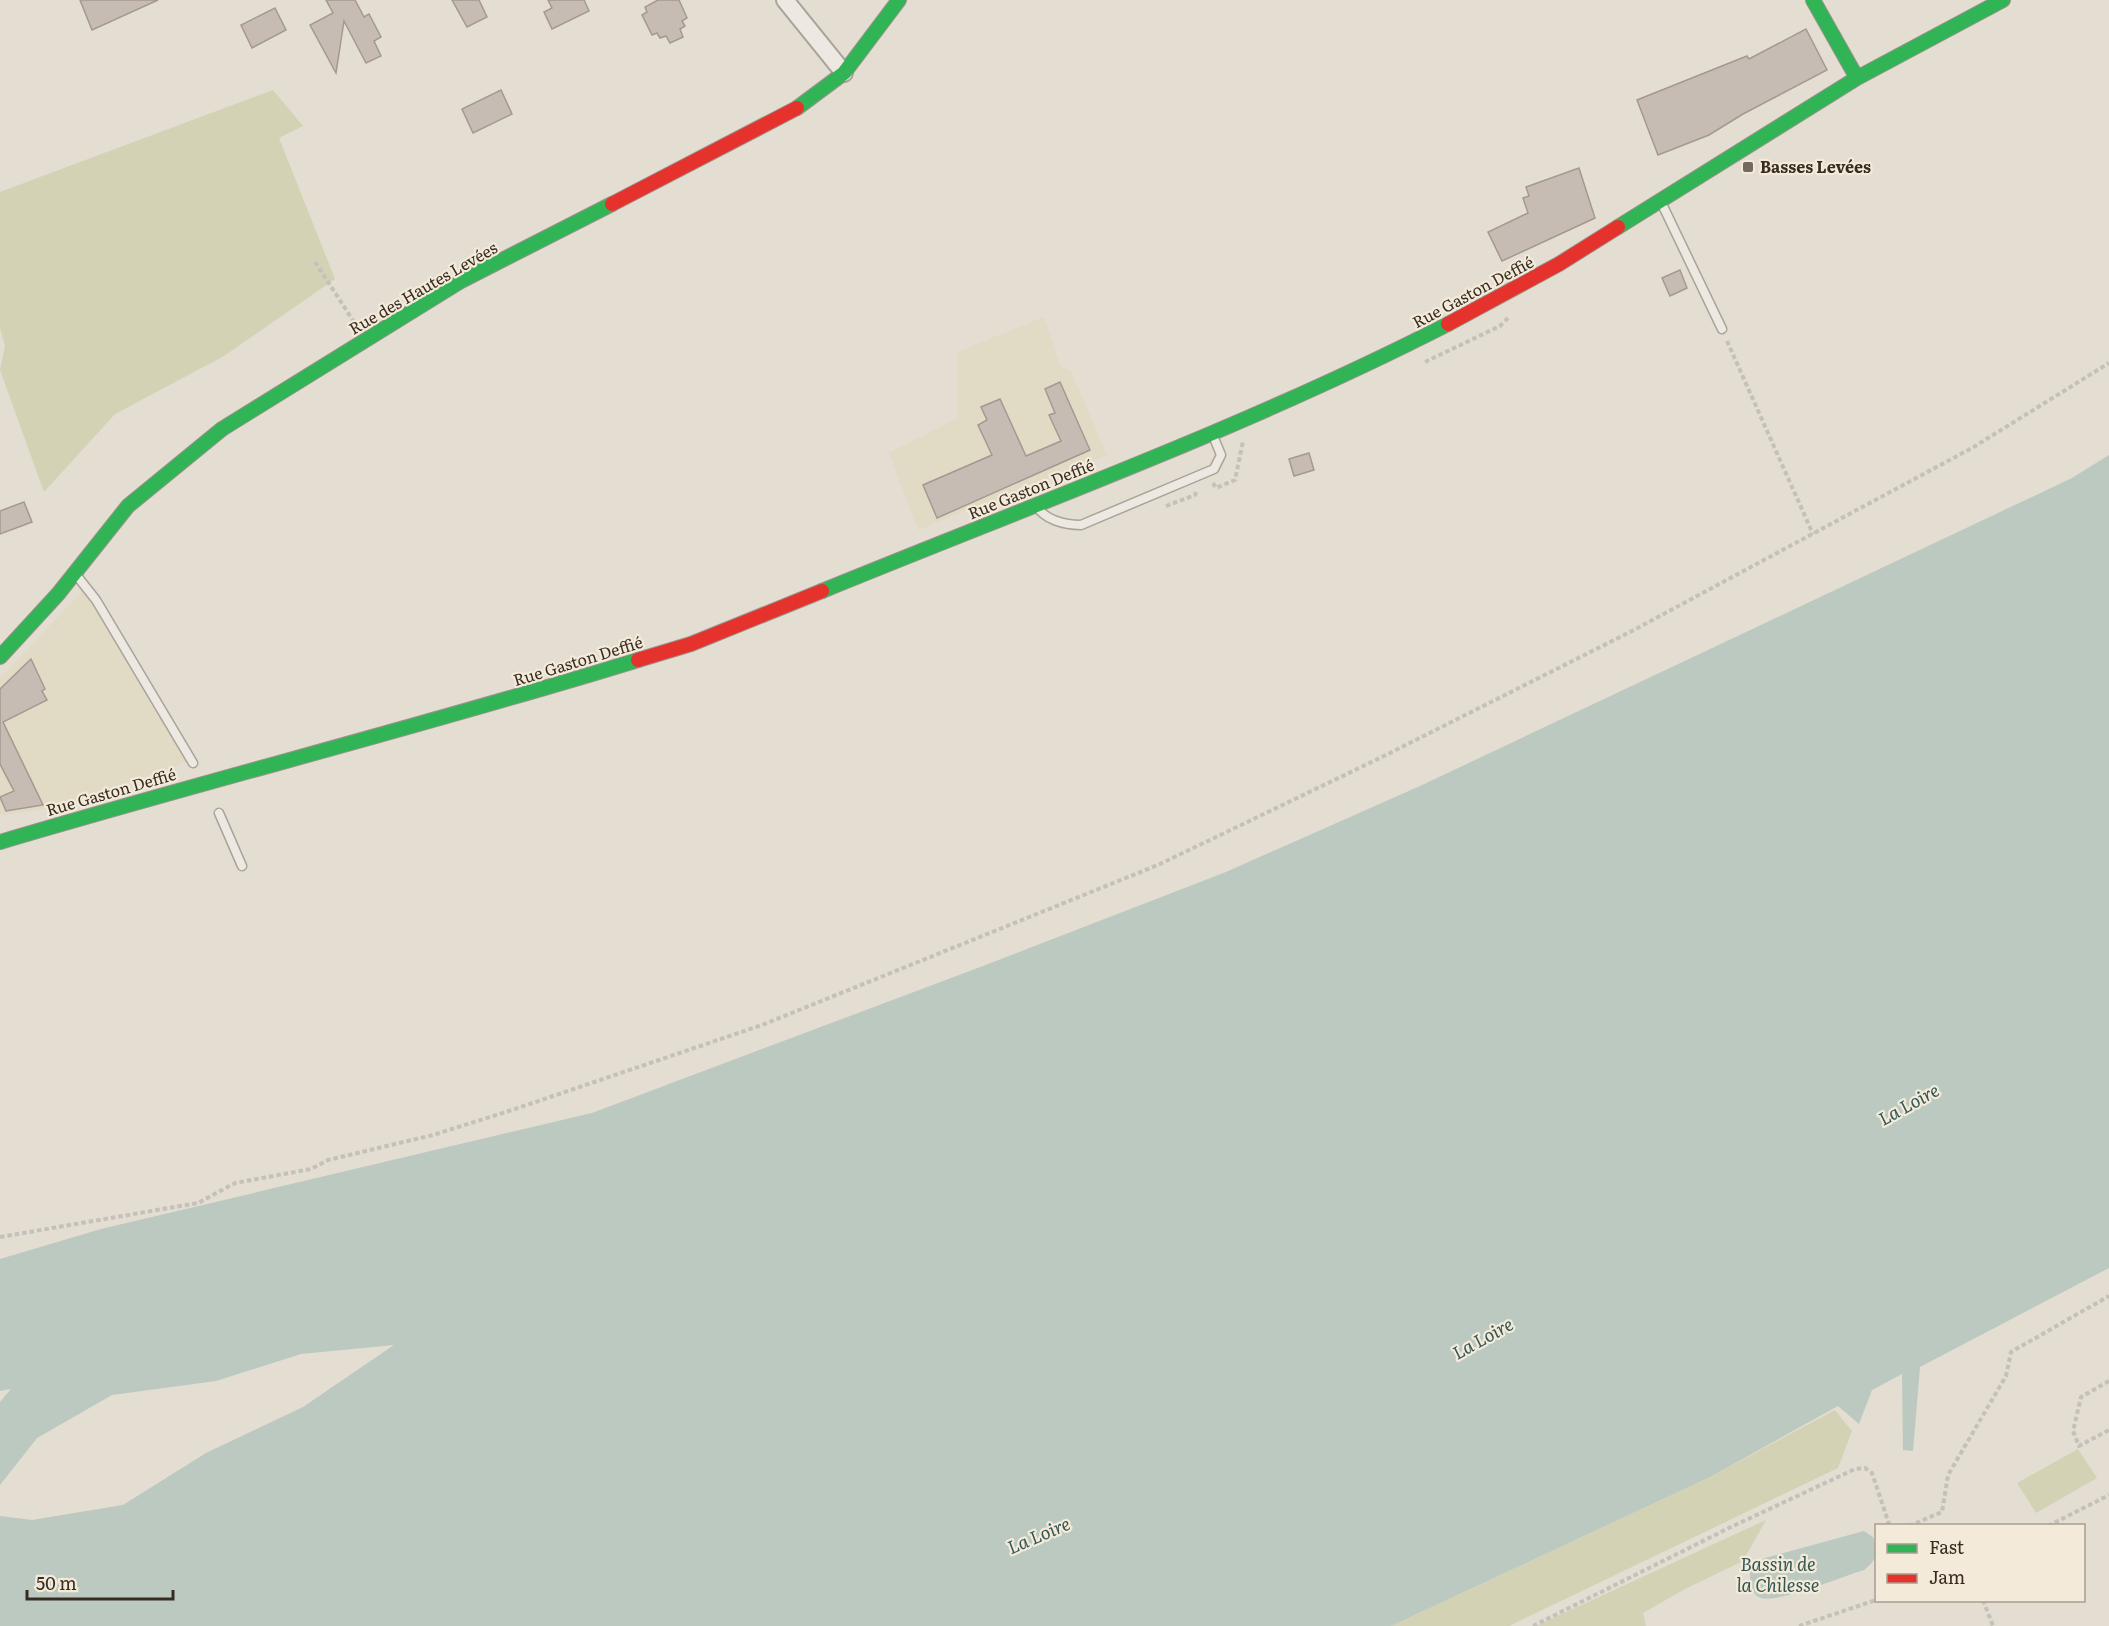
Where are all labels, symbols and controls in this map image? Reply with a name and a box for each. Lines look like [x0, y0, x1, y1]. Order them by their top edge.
place label: Basses Levées [1760, 154, 1871, 178]
marker: Basses Levées [1741, 160, 1755, 174]
street label: Rue des Hautes Levées [344, 235, 501, 339]
street label: Rue Gaston Deffié [1408, 249, 1537, 333]
street label: Rue Gaston Deffié [964, 452, 1097, 524]
street label: Rue Gaston Deffié [510, 629, 645, 691]
street label: Rue Gaston Deffié [43, 761, 179, 821]
water label: La Loire [1873, 1076, 1944, 1131]
water label: La Loire [1447, 1310, 1518, 1365]
water label: La Loire [1003, 1509, 1074, 1560]
legend [1875, 1524, 2085, 1602]
text: Fast [1929, 1533, 1965, 1560]
water label: Bassin de la Chilesse [1737, 1550, 1819, 1598]
scale bar [27, 1563, 172, 1601]
text: Jam [1929, 1563, 1965, 1590]
text: 50 m [36, 1569, 77, 1596]

